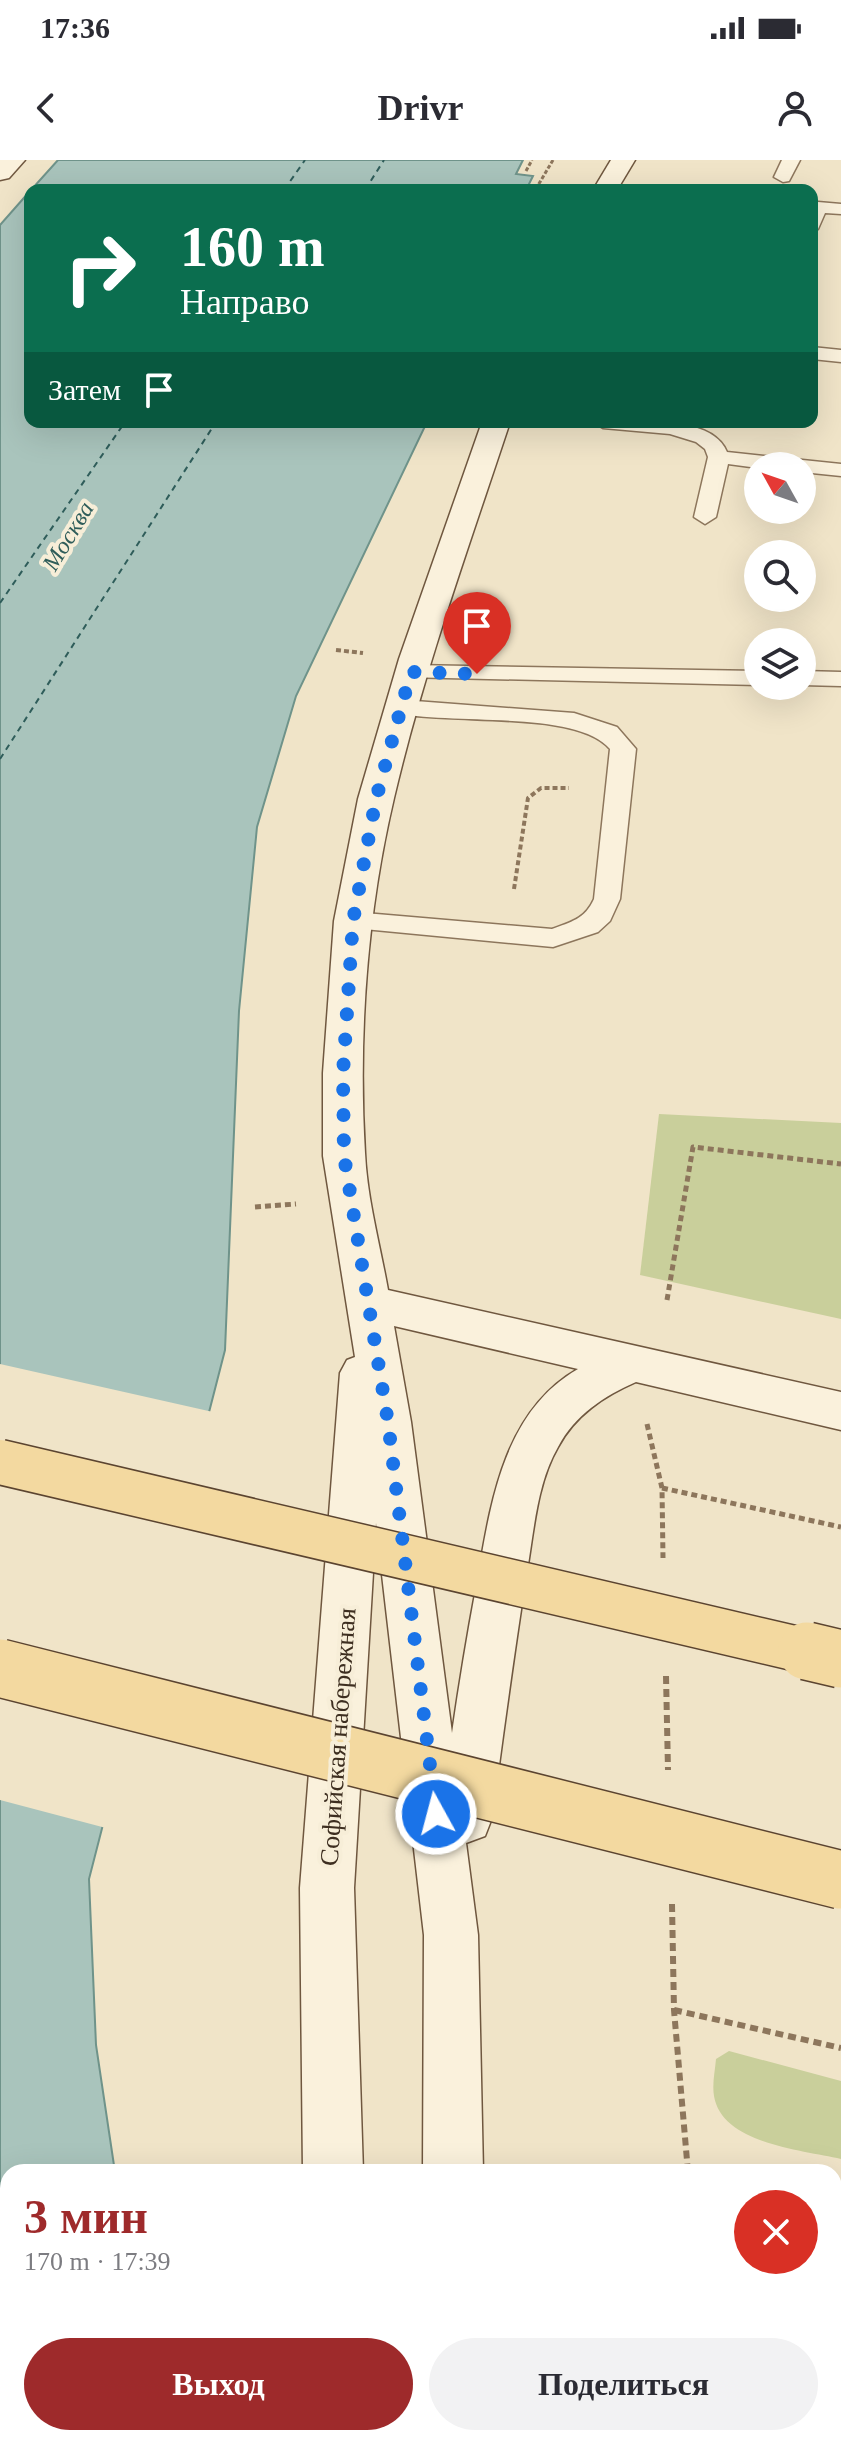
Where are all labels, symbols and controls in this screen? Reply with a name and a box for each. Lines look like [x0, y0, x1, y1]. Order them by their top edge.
text: 17:36 [40, 11, 110, 44]
icon: back [24, 86, 68, 130]
icon: person [773, 86, 817, 130]
text: Drivr [378, 88, 463, 128]
icon: right [48, 216, 152, 320]
text: 160 m [180, 216, 325, 278]
text: Направо [180, 282, 310, 322]
icon: arrive [137, 368, 181, 412]
text: Затем [48, 373, 121, 406]
north arrow [744, 452, 816, 524]
map controls [744, 452, 816, 700]
water label: Москва [37, 497, 99, 576]
button: search [744, 540, 816, 612]
pin [443, 592, 511, 674]
icon: arrive [455, 604, 499, 648]
button: layers [744, 628, 816, 700]
street label: Софийская набережная [315, 1607, 361, 1867]
position arrow [394, 1772, 478, 1856]
text: 3 мин [24, 2190, 148, 2243]
button: close [734, 2190, 818, 2274]
text: 170 m · 17:39 [24, 2247, 171, 2276]
button: Выход [24, 2338, 413, 2430]
button: Поделиться [429, 2338, 818, 2430]

